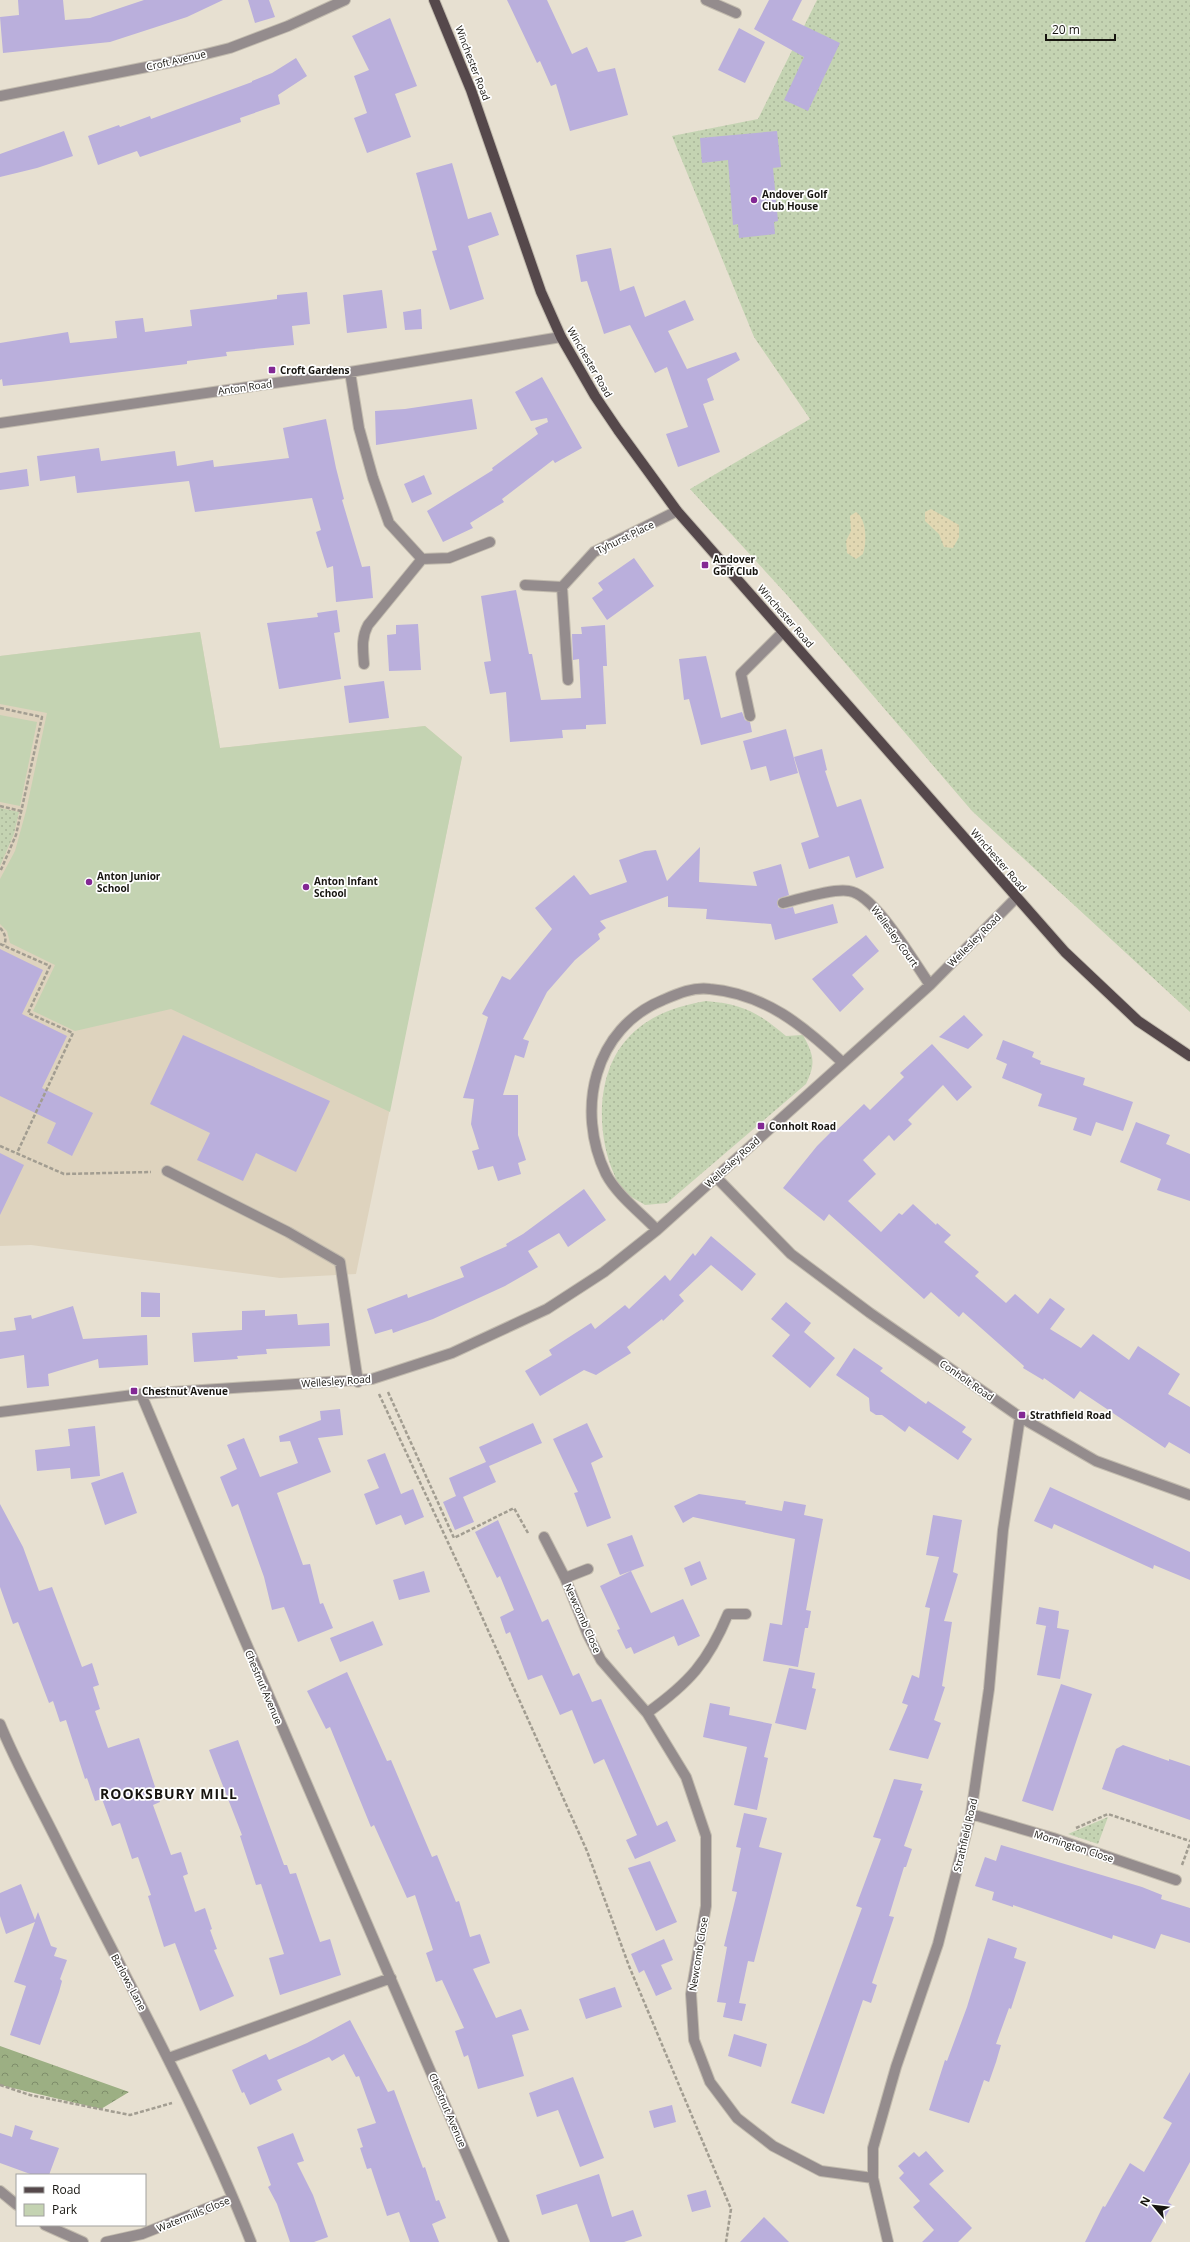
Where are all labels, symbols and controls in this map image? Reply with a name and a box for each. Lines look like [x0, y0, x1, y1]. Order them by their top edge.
scale bar [1046, 16, 1115, 42]
text: 20 m [1052, 21, 1080, 38]
street label: Winchester Road [452, 24, 494, 102]
street label: Croft Avenue [145, 46, 208, 74]
place label: Andover Golf Club House [762, 187, 828, 213]
marker: Andover Golf Club House [749, 195, 759, 205]
street label: Winchester Road [564, 324, 616, 400]
place label: Croft Gardens [280, 363, 350, 377]
marker: Croft Gardens [267, 365, 277, 375]
street label: Anton Road [217, 376, 273, 398]
street label: Tyhurst Place [594, 517, 656, 557]
place label: Andover Golf Club [713, 552, 758, 578]
marker: Andover Golf Club [700, 560, 710, 570]
street label: Winchester Road [755, 582, 817, 650]
street label: Winchester Road [968, 826, 1030, 894]
place label: Anton Junior School [97, 869, 161, 895]
place label: Anton Infant School [314, 874, 379, 900]
marker: Anton Junior School [84, 877, 94, 887]
marker: Anton Infant School [301, 882, 311, 892]
street label: Wellesley Court [868, 903, 922, 970]
street label: Wellesley Road [944, 910, 1004, 970]
place label: Conholt Road [769, 1119, 836, 1133]
marker: Conholt Road [756, 1121, 766, 1131]
street label: Wellesley Road [701, 1133, 763, 1191]
street label: Conholt Road [937, 1356, 997, 1404]
street label: Wellesley Road [301, 1372, 371, 1390]
place label: Chestnut Avenue [142, 1384, 228, 1398]
marker: Chestnut Avenue [129, 1386, 139, 1396]
place label: Strathfield Road [1030, 1408, 1111, 1422]
marker: Strathfield Road [1017, 1410, 1027, 1420]
street label: Newcomb Close [561, 1581, 605, 1655]
street label: Chestnut Avenue [242, 1648, 286, 1727]
district label: ROOKSBURY MILL [100, 1784, 238, 1803]
street label: Strathfield Road [950, 1797, 980, 1873]
street label: Mornington Close [1032, 1827, 1116, 1866]
street label: Newcomb Close [685, 1916, 711, 1992]
street label: Barlows Lane [108, 1951, 150, 2013]
street label: Chestnut Avenue [426, 2071, 470, 2150]
legend [16, 2174, 146, 2226]
text: Road [52, 2181, 81, 2198]
north arrow [1134, 2186, 1174, 2226]
street label: Watermills Close [154, 2193, 232, 2235]
text: N [1136, 2194, 1153, 2209]
text: Park [52, 2201, 78, 2218]

